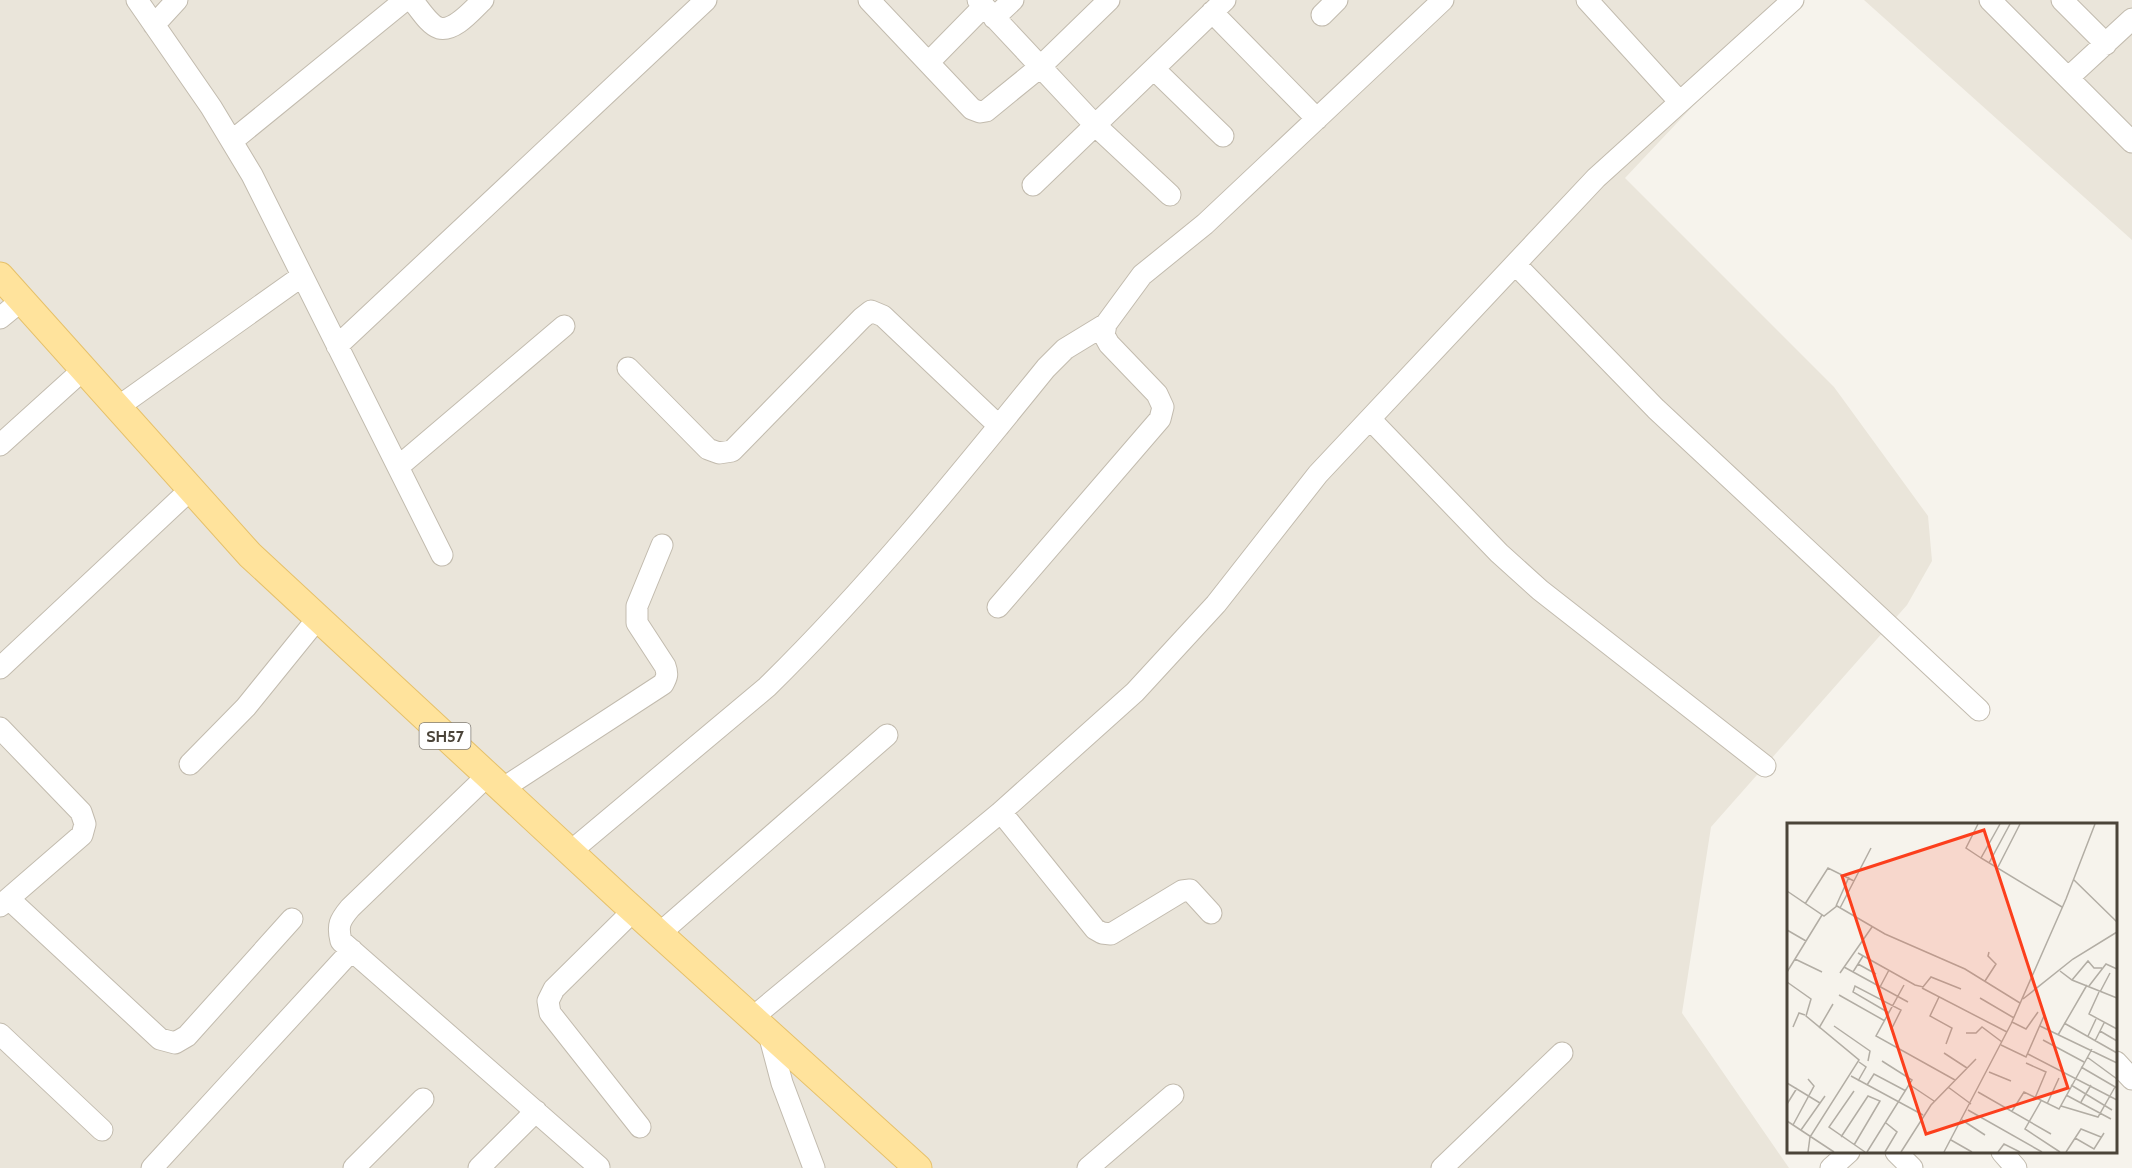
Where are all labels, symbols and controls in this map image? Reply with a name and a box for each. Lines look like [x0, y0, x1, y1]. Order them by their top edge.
road number: SH57 [420, 723, 470, 749]
inset map [1787, 823, 2117, 1153]

